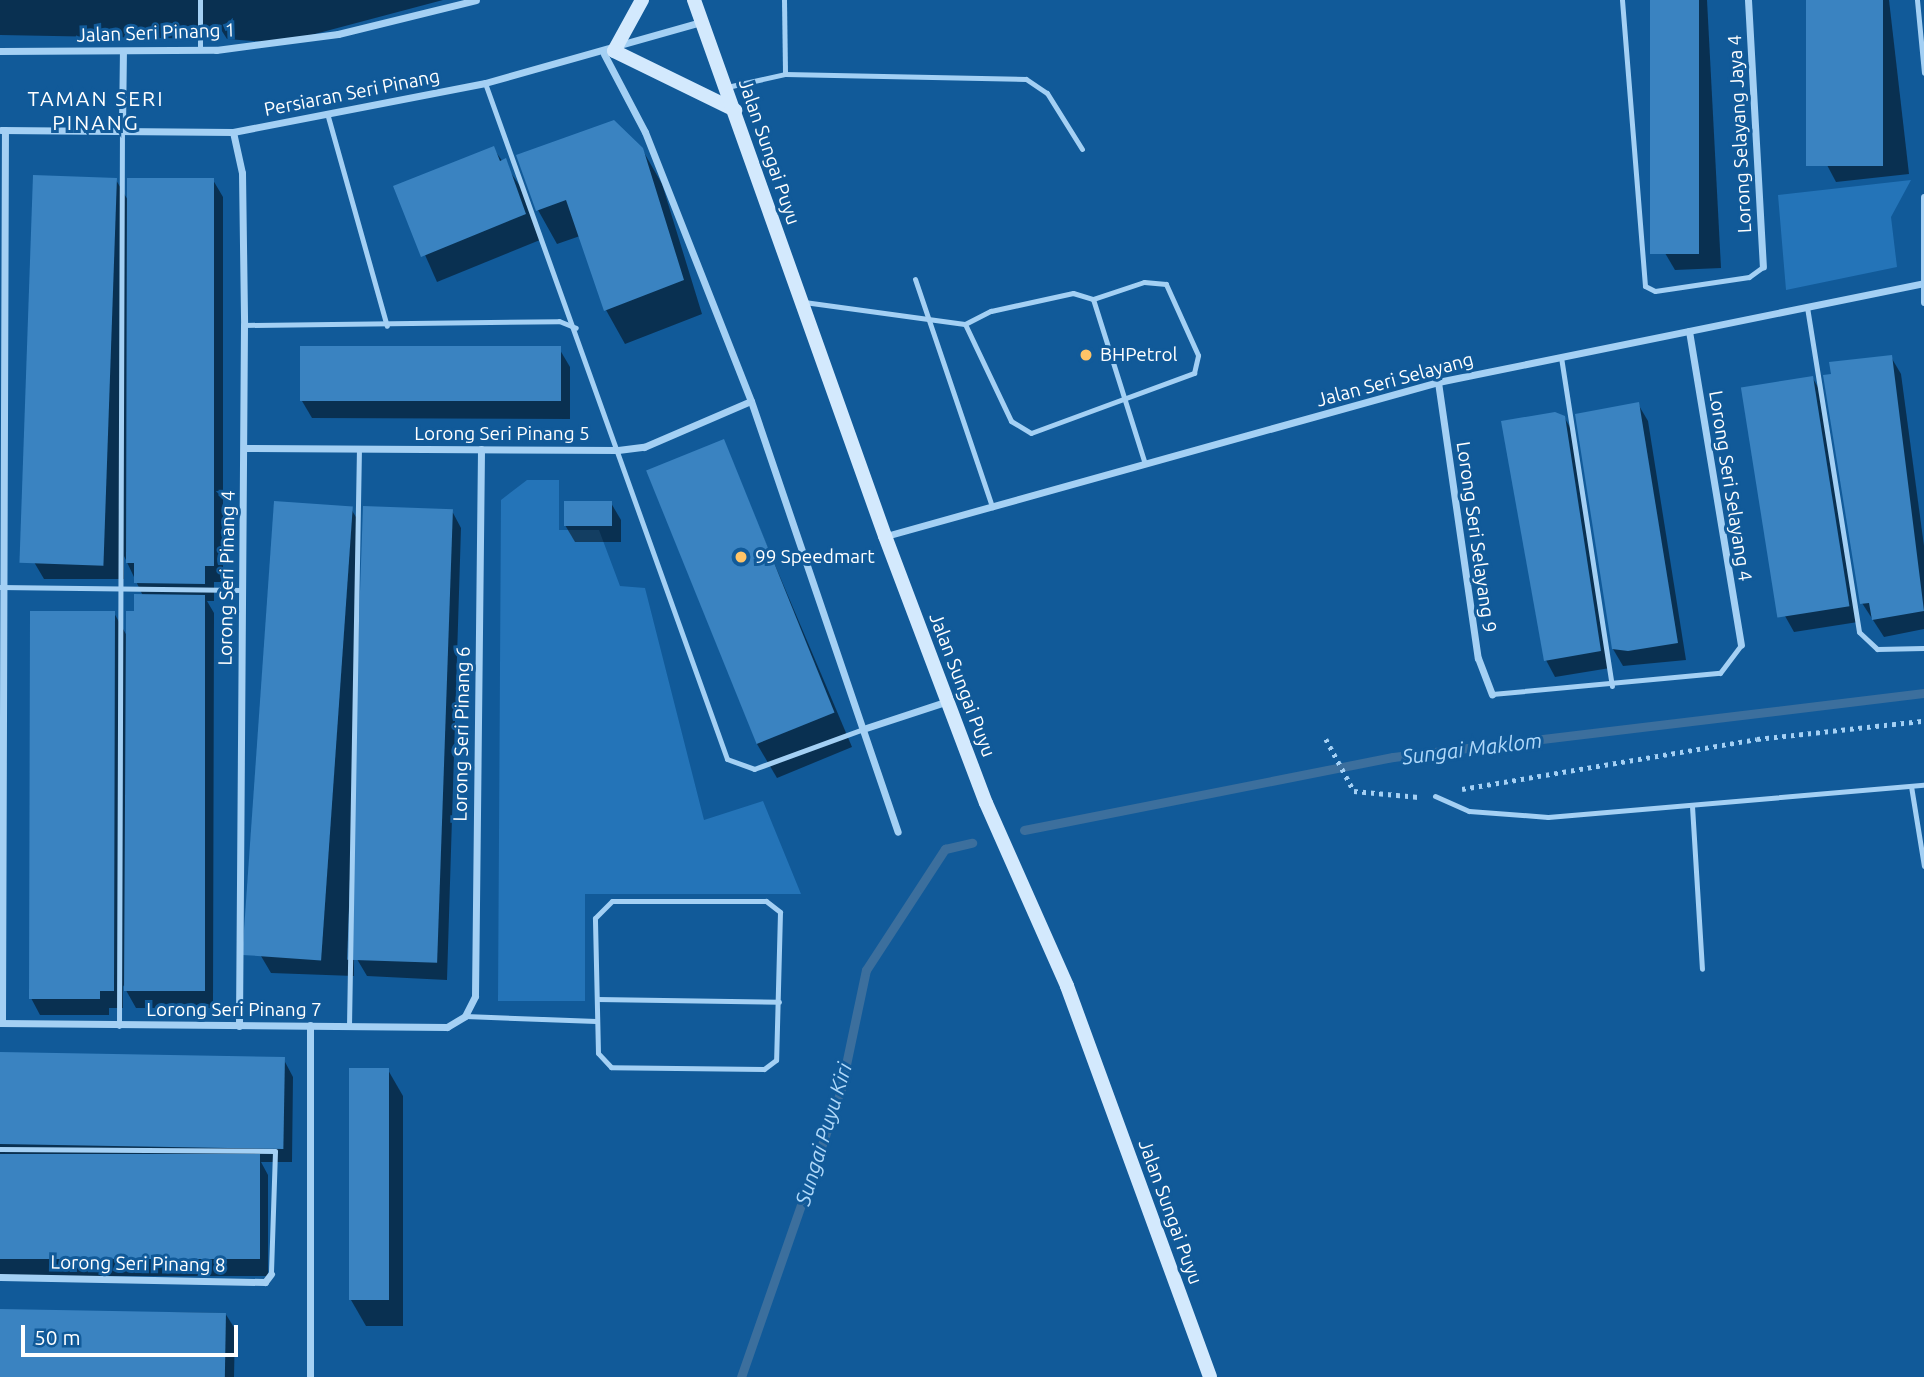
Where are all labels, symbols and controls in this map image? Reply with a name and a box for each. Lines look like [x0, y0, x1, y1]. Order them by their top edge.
street label: Jalan Seri Pinang 1 [76, 19, 236, 47]
street label: Lorong Selayang Jaya 4 [1723, 34, 1757, 234]
street label: Persiaran Seri Pinang [262, 65, 442, 121]
street label: Jalan Sungai Puyu [733, 76, 805, 228]
district label: TAMAN SERI PINANG [29, 85, 163, 135]
place label: BHPetrol [1100, 344, 1178, 366]
marker: BHPetrol [1078, 347, 1094, 363]
street label: Jalan Seri Selayang [1314, 348, 1476, 412]
street label: Lorong Seri Selayang 4 [1704, 389, 1756, 583]
street label: Lorong Seri Pinang 5 [414, 423, 590, 445]
street label: Lorong Seri Selayang 9 [1451, 440, 1501, 634]
street label: Lorong Seri Pinang 4 [214, 490, 240, 666]
place label: 99 Speedmart [755, 546, 875, 568]
marker: 99 Speedmart [733, 549, 749, 565]
street label: Jalan Sungai Puyu [924, 610, 1000, 760]
street label: Lorong Seri Pinang 6 [449, 646, 475, 822]
water label: Sungai Maklom [1401, 727, 1543, 769]
street label: Lorong Seri Pinang 7 [146, 999, 322, 1021]
water label: Sungai Puyu Kiri [789, 1060, 857, 1208]
street label: Jalan Sungai Puyu [1133, 1136, 1207, 1288]
street label: Lorong Seri Pinang 8 [50, 1251, 226, 1277]
scale bar [24, 1310, 242, 1354]
text: 50 m [34, 1325, 81, 1349]

